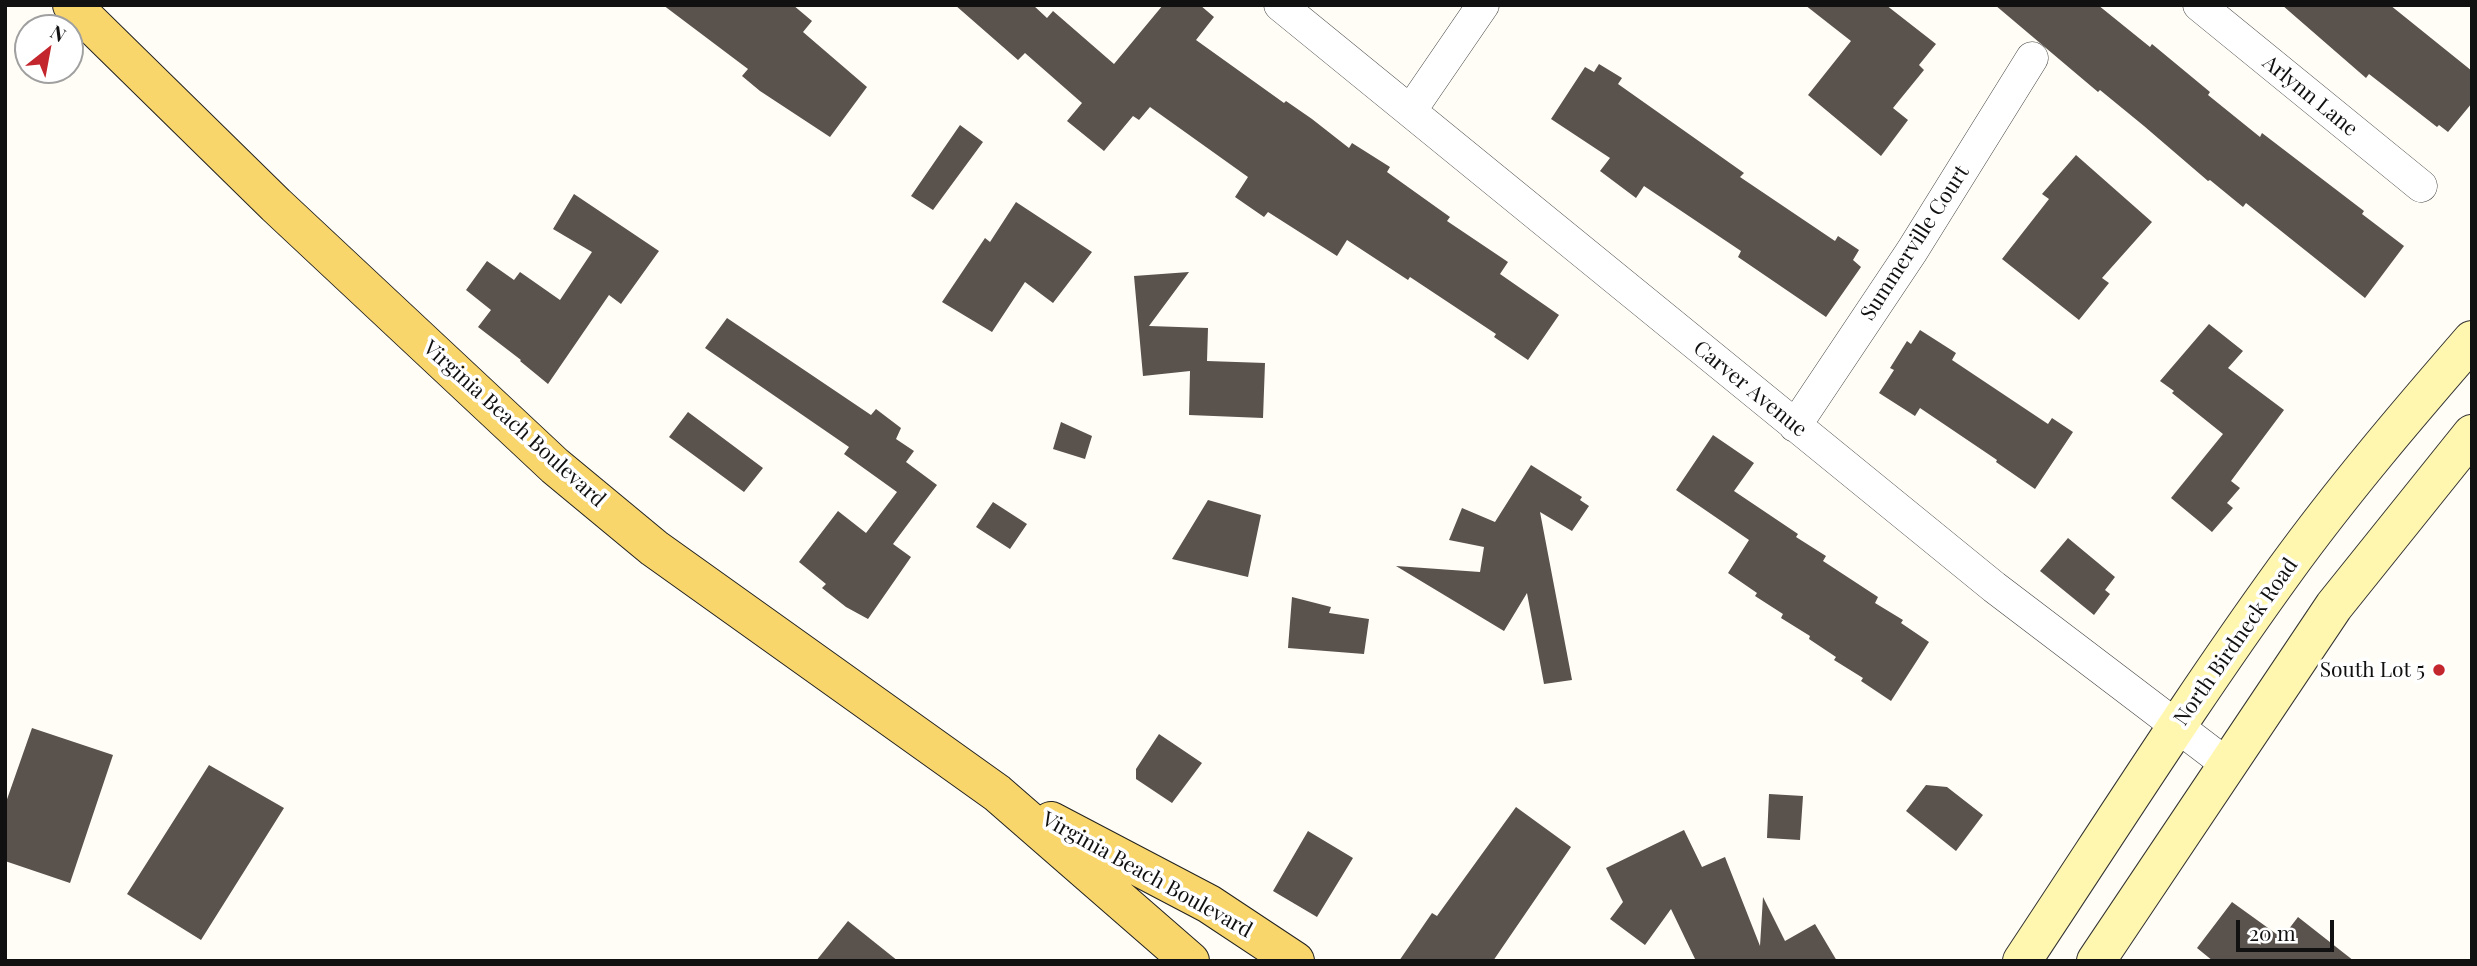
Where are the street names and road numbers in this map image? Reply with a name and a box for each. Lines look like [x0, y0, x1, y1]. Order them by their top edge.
street label: Arlynn Lane [2257, 50, 2363, 142]
street label: Summerville Court [1855, 161, 1975, 325]
street label: Virginia Beach Boulevard [418, 335, 610, 513]
street label: Carver Avenue [1688, 336, 1812, 442]
street label: North Birdneck Road [2169, 553, 2303, 731]
street label: Virginia Beach Boulevard [1037, 807, 1257, 943]

